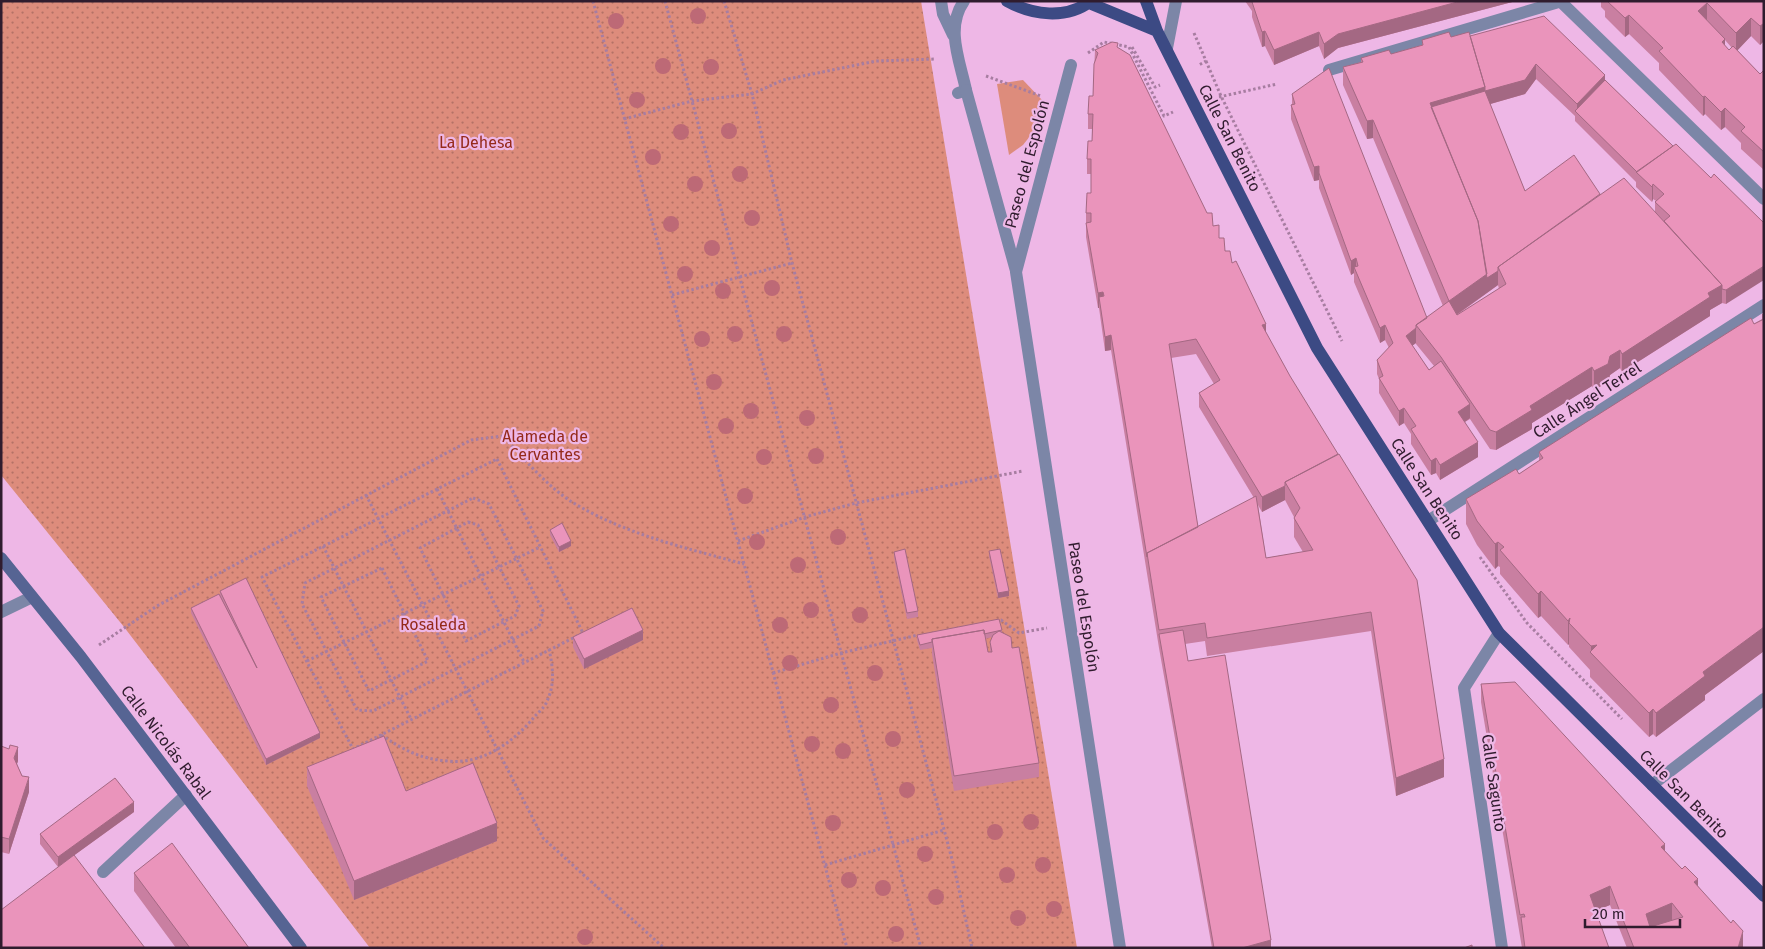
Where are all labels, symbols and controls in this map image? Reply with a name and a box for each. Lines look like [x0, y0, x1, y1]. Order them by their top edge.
street label: Calle San Benito [1195, 81, 1265, 195]
street label: Paseo del Espolón [1001, 98, 1053, 230]
park label: La Dehesa [439, 133, 513, 152]
street label: Calle Ángel Terrel [1529, 357, 1645, 442]
park label: Alameda de Cervantes [502, 427, 588, 464]
street label: Calle San Benito [1387, 434, 1467, 544]
street label: Paseo del Espolón [1064, 540, 1104, 674]
park label: Rosaleda [400, 615, 466, 634]
street label: Calle Nicolás Rabal [117, 681, 215, 803]
street label: Calle Sagunto [1478, 733, 1510, 833]
street label: Calle San Benito [1636, 746, 1732, 842]
scale bar [1585, 896, 1680, 928]
text: 20 m [1592, 905, 1625, 923]

